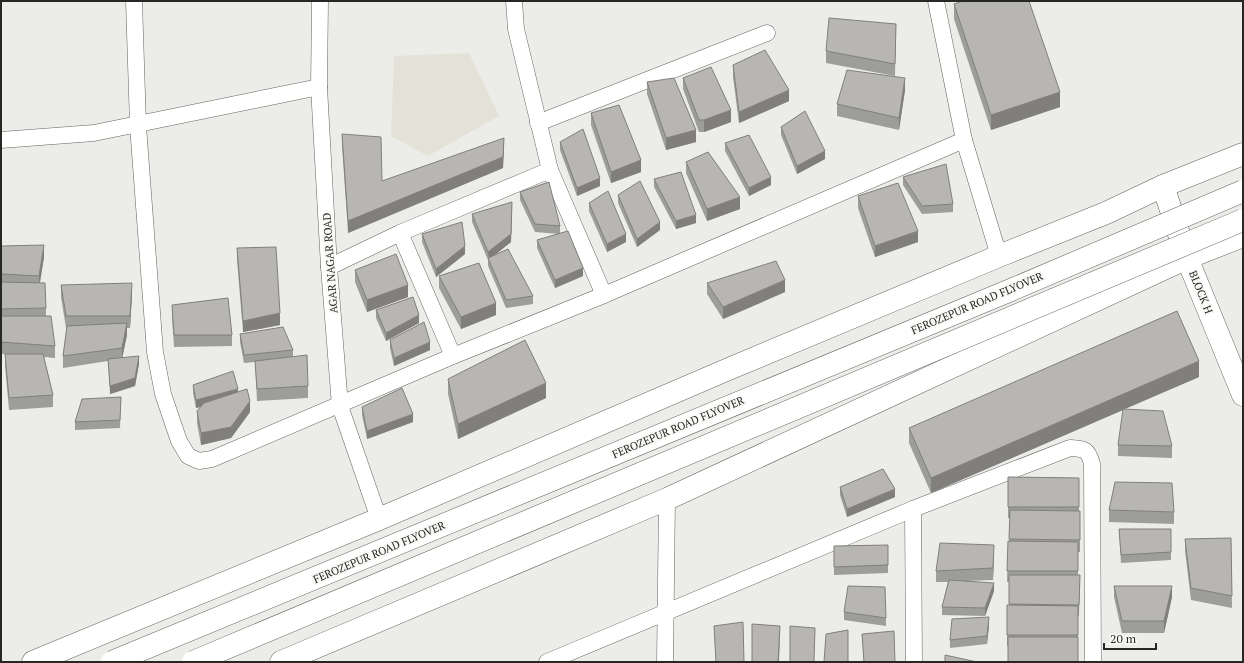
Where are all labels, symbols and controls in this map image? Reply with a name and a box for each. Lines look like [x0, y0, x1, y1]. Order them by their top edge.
street label: AGAR NAGAR ROAD [319, 212, 341, 314]
street label: BLOCK H [1186, 268, 1216, 316]
street label: FEROZEPUR ROAD FLYOVER [909, 269, 1045, 337]
street label: FEROZEPUR ROAD FLYOVER [610, 393, 746, 461]
street label: FEROZEPUR ROAD FLYOVER [311, 518, 447, 586]
scale bar [1104, 625, 1156, 651]
text: 20 m [1110, 631, 1137, 646]

